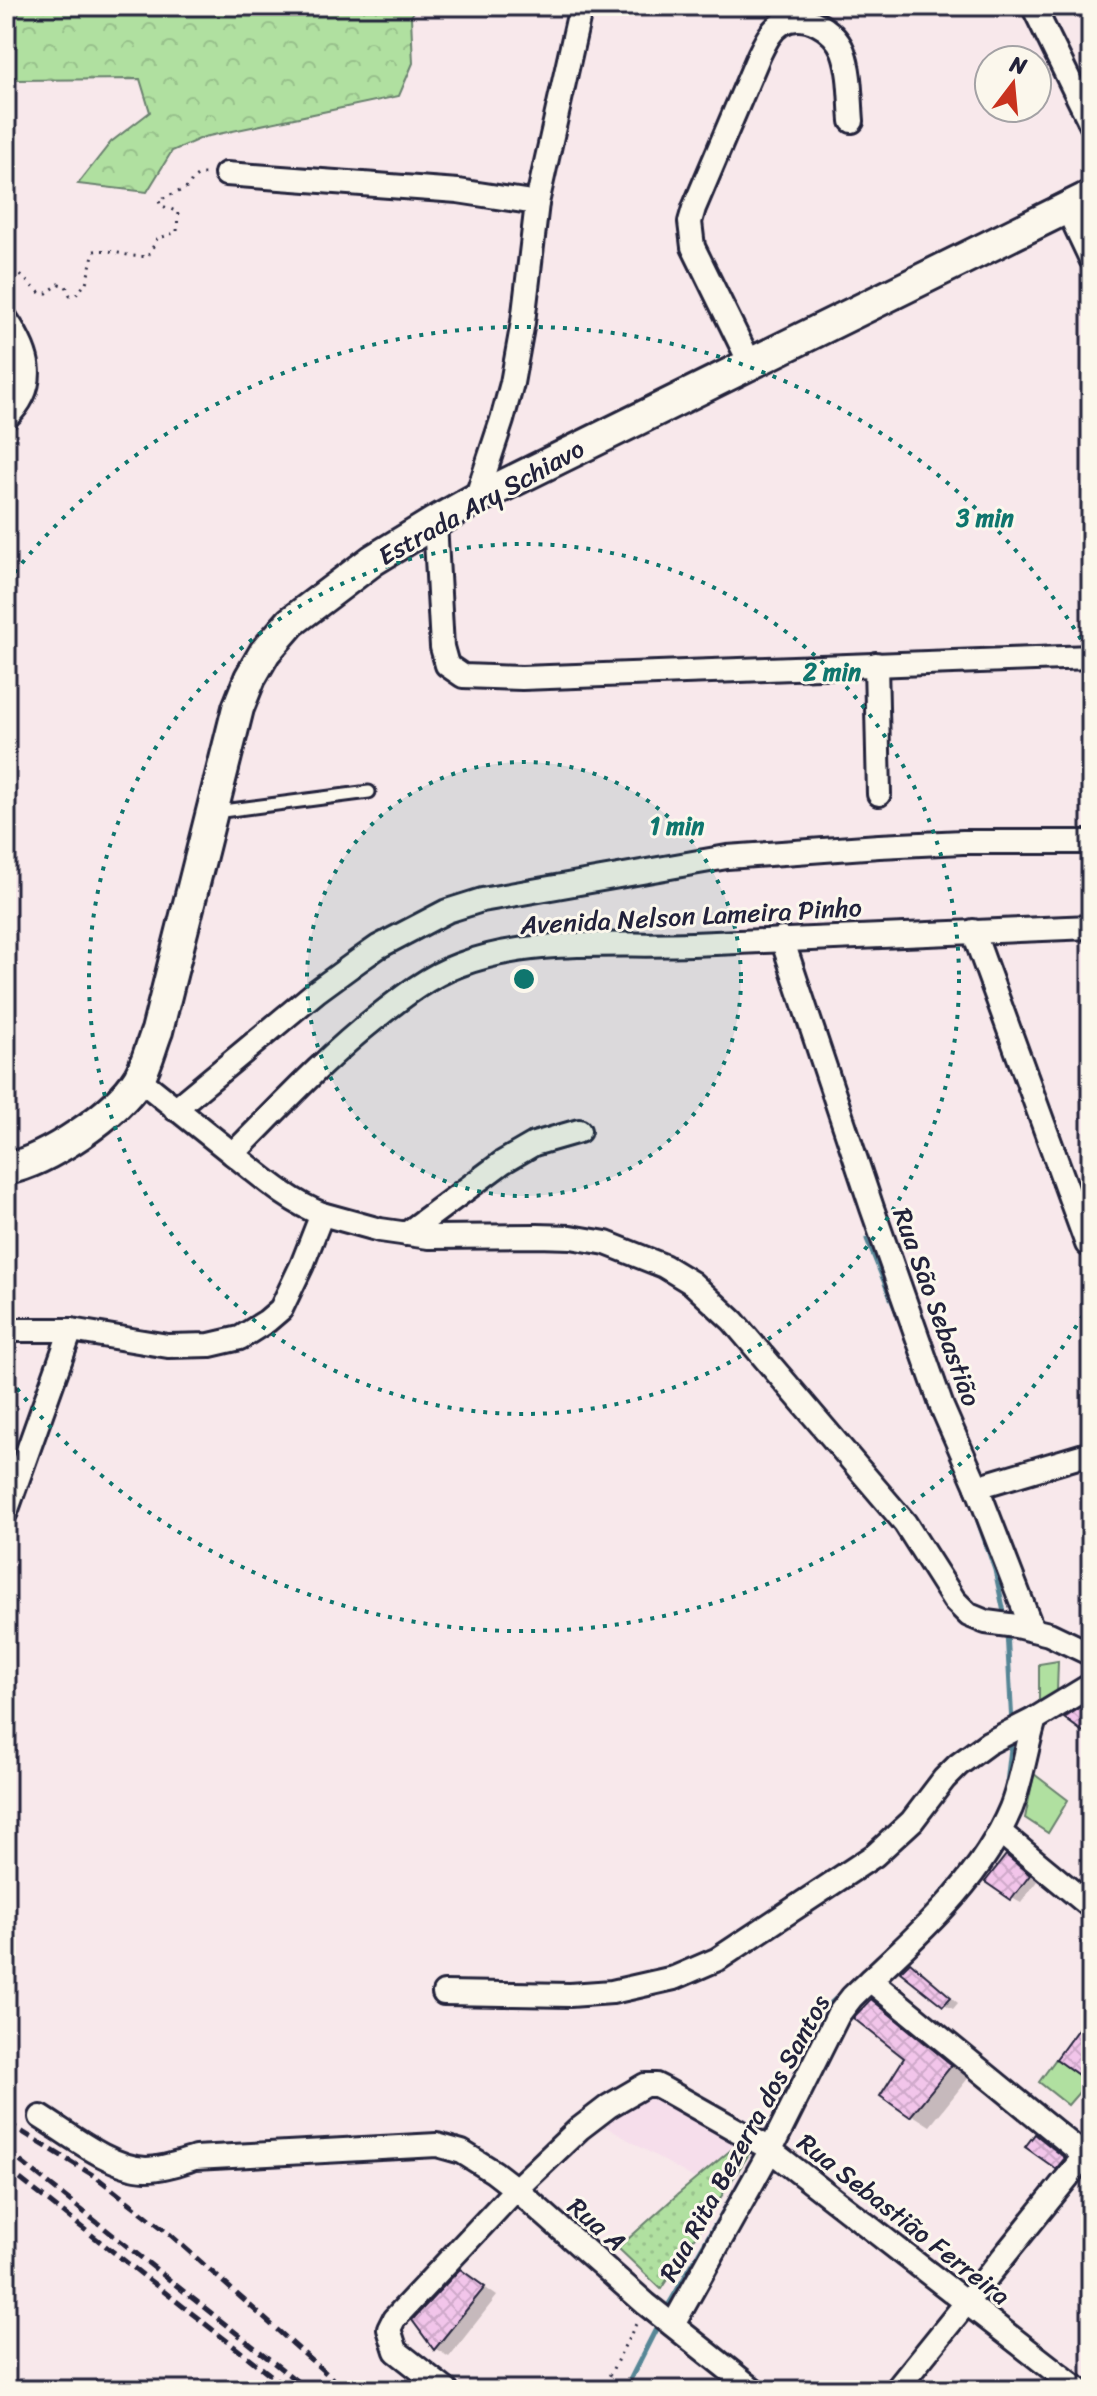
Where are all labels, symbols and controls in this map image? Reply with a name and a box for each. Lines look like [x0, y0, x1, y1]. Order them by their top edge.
north arrow [973, 44, 1053, 124]
text: N [1005, 44, 1032, 86]
street label: Estrada Ary Schiavo [369, 426, 593, 578]
text: 3 min [955, 497, 1014, 539]
text: 2 min [802, 651, 861, 693]
text: 1 min [650, 805, 704, 847]
street label: Avenida Nelson Lameira Pinho [518, 884, 863, 948]
centre of rings [510, 965, 538, 993]
street label: Rua São Sebastião [880, 1201, 994, 1413]
street label: Rua Rita Bezerra dos Santos [646, 1985, 842, 2290]
street label: Rua Sebastião Ferreira [787, 2120, 1021, 2318]
street label: Rua A [557, 2185, 637, 2263]

